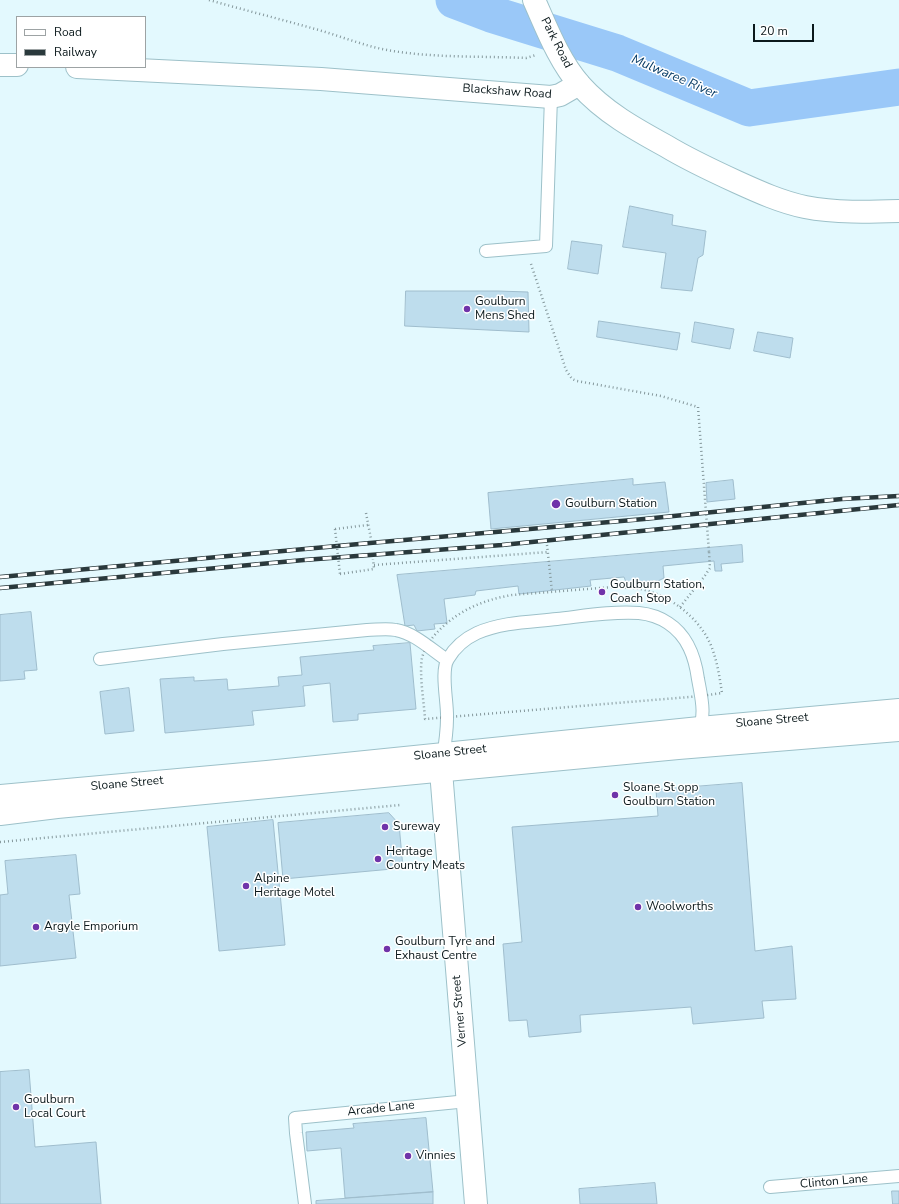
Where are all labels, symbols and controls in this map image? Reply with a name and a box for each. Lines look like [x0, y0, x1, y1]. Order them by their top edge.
street label: Park Road [537, 15, 575, 71]
legend [16, 16, 146, 68]
scale bar [755, 16, 816, 42]
text: 20 m [760, 23, 788, 39]
text: Road [54, 24, 82, 40]
text: Railway [54, 44, 97, 60]
water label: Mulwaree River [629, 52, 719, 102]
street label: Blackshaw Road [462, 82, 552, 102]
place label: Goulburn Mens Shed [475, 295, 535, 323]
marker: Goulburn Mens Shed [462, 304, 472, 314]
place label: Goulburn Station [565, 497, 657, 511]
marker: Goulburn Station [550, 498, 562, 510]
place label: Goulburn Station, Coach Stop [610, 578, 705, 606]
marker: Goulburn Station, Coach Stop [597, 587, 607, 597]
street label: Sloane Street [735, 711, 809, 731]
street label: Sloane Street [413, 742, 487, 764]
street label: Sloane Street [90, 774, 164, 794]
place label: Sloane St opp Goulburn Station [623, 781, 715, 809]
marker: Sloane St opp Goulburn Station [610, 790, 620, 800]
place label: Sureway [393, 820, 440, 834]
marker: Sureway [380, 822, 390, 832]
place label: Heritage Country Meats [386, 845, 465, 873]
marker: Heritage Country Meats [373, 854, 383, 864]
place label: Alpine Heritage Motel [254, 872, 335, 900]
marker: Alpine Heritage Motel [241, 881, 251, 891]
place label: Woolworths [646, 900, 713, 914]
marker: Woolworths [633, 902, 643, 912]
place label: Argyle Emporium [44, 920, 138, 934]
marker: Argyle Emporium [31, 922, 41, 932]
place label: Goulburn Tyre and Exhaust Centre [395, 935, 495, 963]
marker: Goulburn Tyre and Exhaust Centre [382, 944, 392, 954]
street label: Verner Street [450, 975, 470, 1047]
place label: Goulburn Local Court [24, 1093, 86, 1121]
street label: Arcade Lane [347, 1098, 415, 1120]
marker: Goulburn Local Court [11, 1102, 21, 1112]
place label: Vinnies [416, 1149, 456, 1163]
marker: Vinnies [403, 1151, 413, 1161]
street label: Clinton Lane [799, 1172, 869, 1192]

